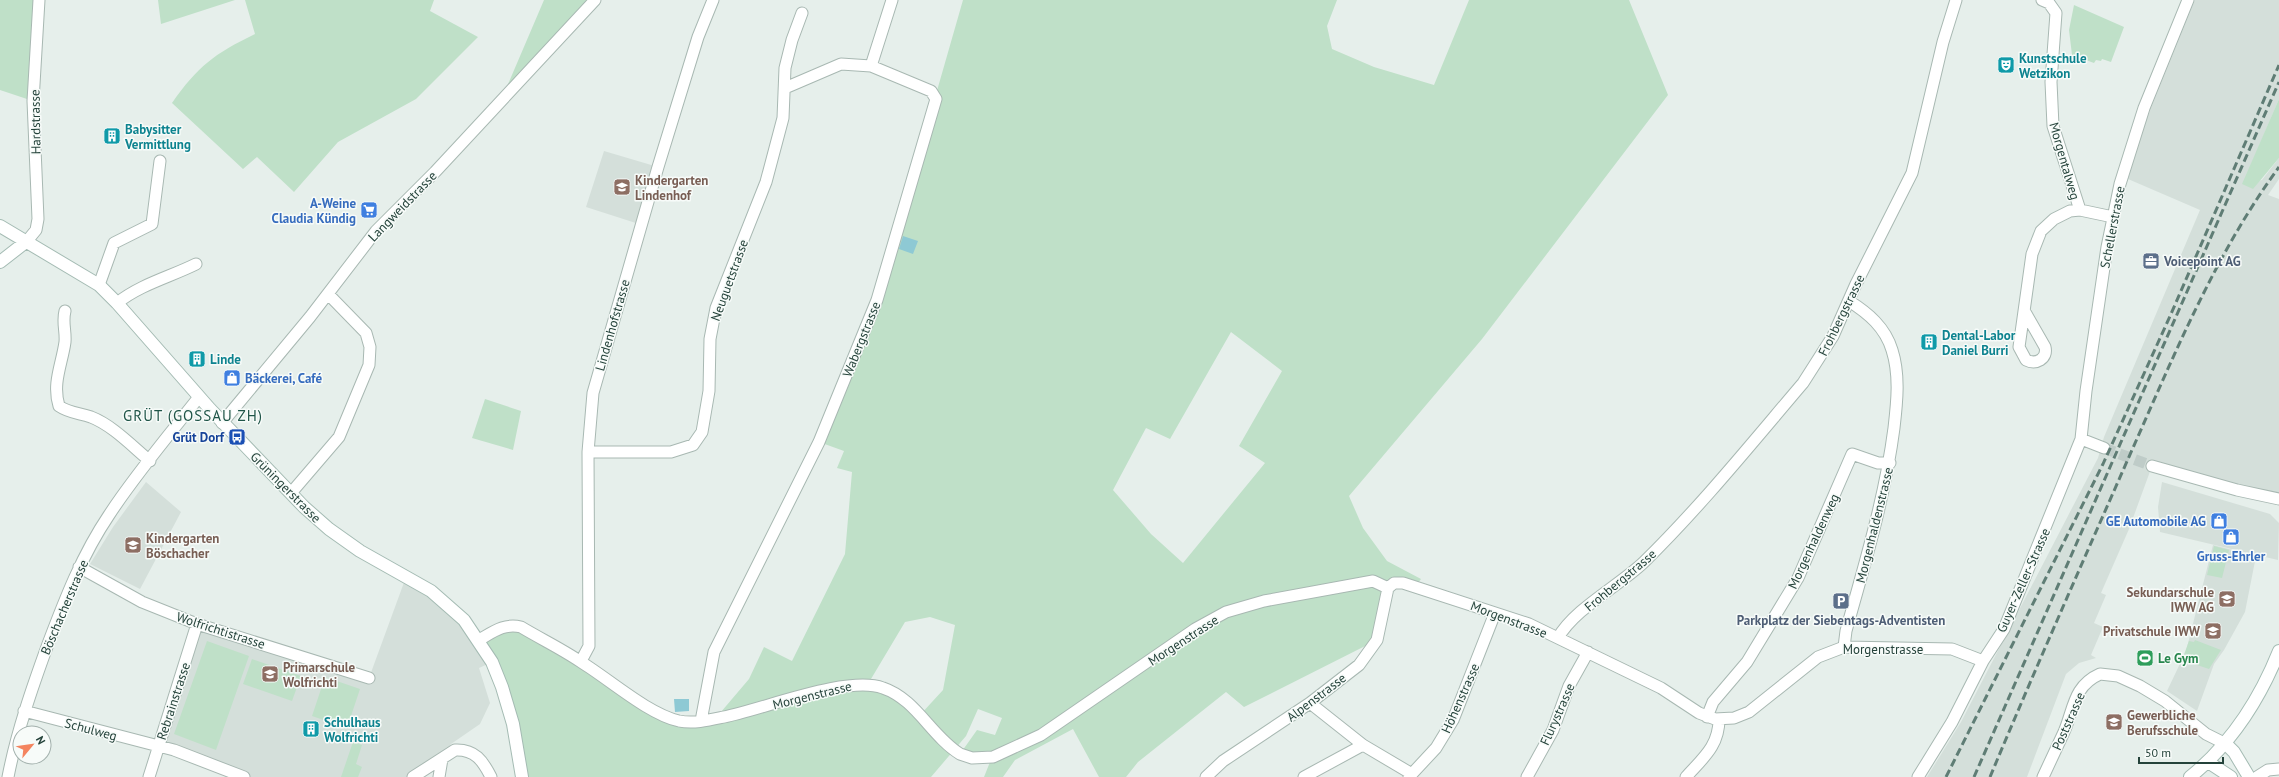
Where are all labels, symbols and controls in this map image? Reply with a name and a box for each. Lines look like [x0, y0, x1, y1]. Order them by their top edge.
place label: Kunstschule Wetzikon [2019, 50, 2087, 82]
theatre icon: Kunstschule Wetzikon [1996, 55, 2016, 75]
street label: Hardstrasse [26, 89, 45, 155]
street label: Morgentalweg [2045, 120, 2084, 202]
place label: Babysitter Vermittlung [124, 121, 191, 153]
building icon: Babysitter Vermittlung [102, 126, 122, 146]
street label: Langweidstrasse [364, 167, 440, 245]
place label: Kindergarten Lindenhof [635, 172, 708, 204]
school or university icon: Kindergarten Lindenhof [612, 177, 632, 197]
street label: Schellerstrasse [2096, 185, 2129, 270]
place label: A-Weine Claudia Kündig [272, 195, 356, 227]
supermarket icon: A-Weine Claudia Kündig [359, 200, 379, 220]
street label: Neuguetstrasse [707, 237, 752, 323]
office icon: Voicepoint AG [2141, 251, 2161, 271]
place label: Voicepoint AG [2163, 253, 2241, 270]
street label: Frohbergstrasse [1814, 272, 1868, 359]
street label: Lindenhofstrasse [591, 277, 634, 373]
street label: Wabergstrasse [839, 299, 884, 379]
place label: Dental-Labor Daniel Burri [1942, 327, 2016, 359]
building icon: Dental-Labor Daniel Burri [1919, 332, 1939, 352]
building icon: Linde [187, 349, 207, 369]
place label: Linde [210, 351, 241, 368]
shop icon: Bäckerei, Café [222, 368, 242, 388]
place label: Bäckerei, Café [245, 370, 322, 387]
district label: GRÜT (GOSSAU ZH) [123, 406, 263, 425]
bus stop icon: Grüt Dorf [227, 427, 247, 447]
place label: Grüt Dorf [173, 429, 225, 446]
street label: Grüningerstrasse [247, 448, 325, 526]
street label: Morgenhaldenstrasse [1852, 465, 1897, 585]
street label: Morgenhaldenweg [1784, 491, 1843, 592]
shop icon: GE Automobile AG [2209, 511, 2229, 531]
place label: GE Automobile AG [2106, 513, 2206, 530]
street label: Guyer-Zeller-Strasse [1993, 525, 2054, 635]
shop icon: Gruss-Ehrler [2221, 527, 2241, 547]
place label: Kindergarten Böschacher [146, 530, 219, 562]
school or university icon: Kindergarten Böschacher [123, 535, 143, 555]
street label: Frohbergstrasse [1581, 545, 1660, 615]
place label: Gruss-Ehrler [2197, 548, 2266, 565]
street label: Böschacherstrasse [37, 557, 92, 657]
place label: Sekundarschule IWW AG [2126, 584, 2214, 616]
school or university icon: Sekundarschule IWW AG [2217, 589, 2237, 609]
parking icon: Parkplatz der Siebentags-Adventisten [1831, 591, 1851, 611]
street label: Morgenstrasse [1468, 597, 1550, 642]
street label: Wolfrichtistrasse [174, 608, 267, 653]
street label: Morgenstrasse [1145, 611, 1222, 670]
place label: Parkplatz der Siebentags-Adventisten [1737, 612, 1945, 629]
school or university icon: Privatschule IWW [2203, 621, 2223, 641]
place label: Privatschule IWW [2103, 623, 2201, 640]
street label: Morgenstrasse [1843, 641, 1923, 658]
sports icon: Le Gym [2135, 648, 2155, 668]
place label: Le Gym [2158, 650, 2199, 667]
place label: Primarschule Wolfrichti [283, 659, 356, 691]
street label: Rebrainstrasse [153, 660, 194, 742]
street label: Höhenstrasse [1437, 661, 1483, 736]
school or university icon: Primarschule Wolfrichti [260, 664, 280, 684]
street label: Alpenstrasse [1283, 669, 1350, 725]
street label: Morgenstrasse [771, 677, 853, 713]
street label: Flurystrasse [1536, 680, 1579, 748]
street label: Poststrasse [2048, 689, 2089, 753]
place label: Gewerbliche Berufsschule [2127, 707, 2199, 739]
school or university icon: Gewerbliche Berufsschule [2104, 712, 2124, 732]
street label: Schulweg [63, 714, 119, 745]
place label: Schulhaus Wolfrichti [324, 714, 381, 746]
building icon: Schulhaus Wolfrichti [301, 719, 321, 739]
north arrow [12, 725, 52, 765]
text: N [33, 734, 49, 747]
scale bar [2139, 739, 2223, 765]
text: 50 m [2145, 745, 2171, 760]

